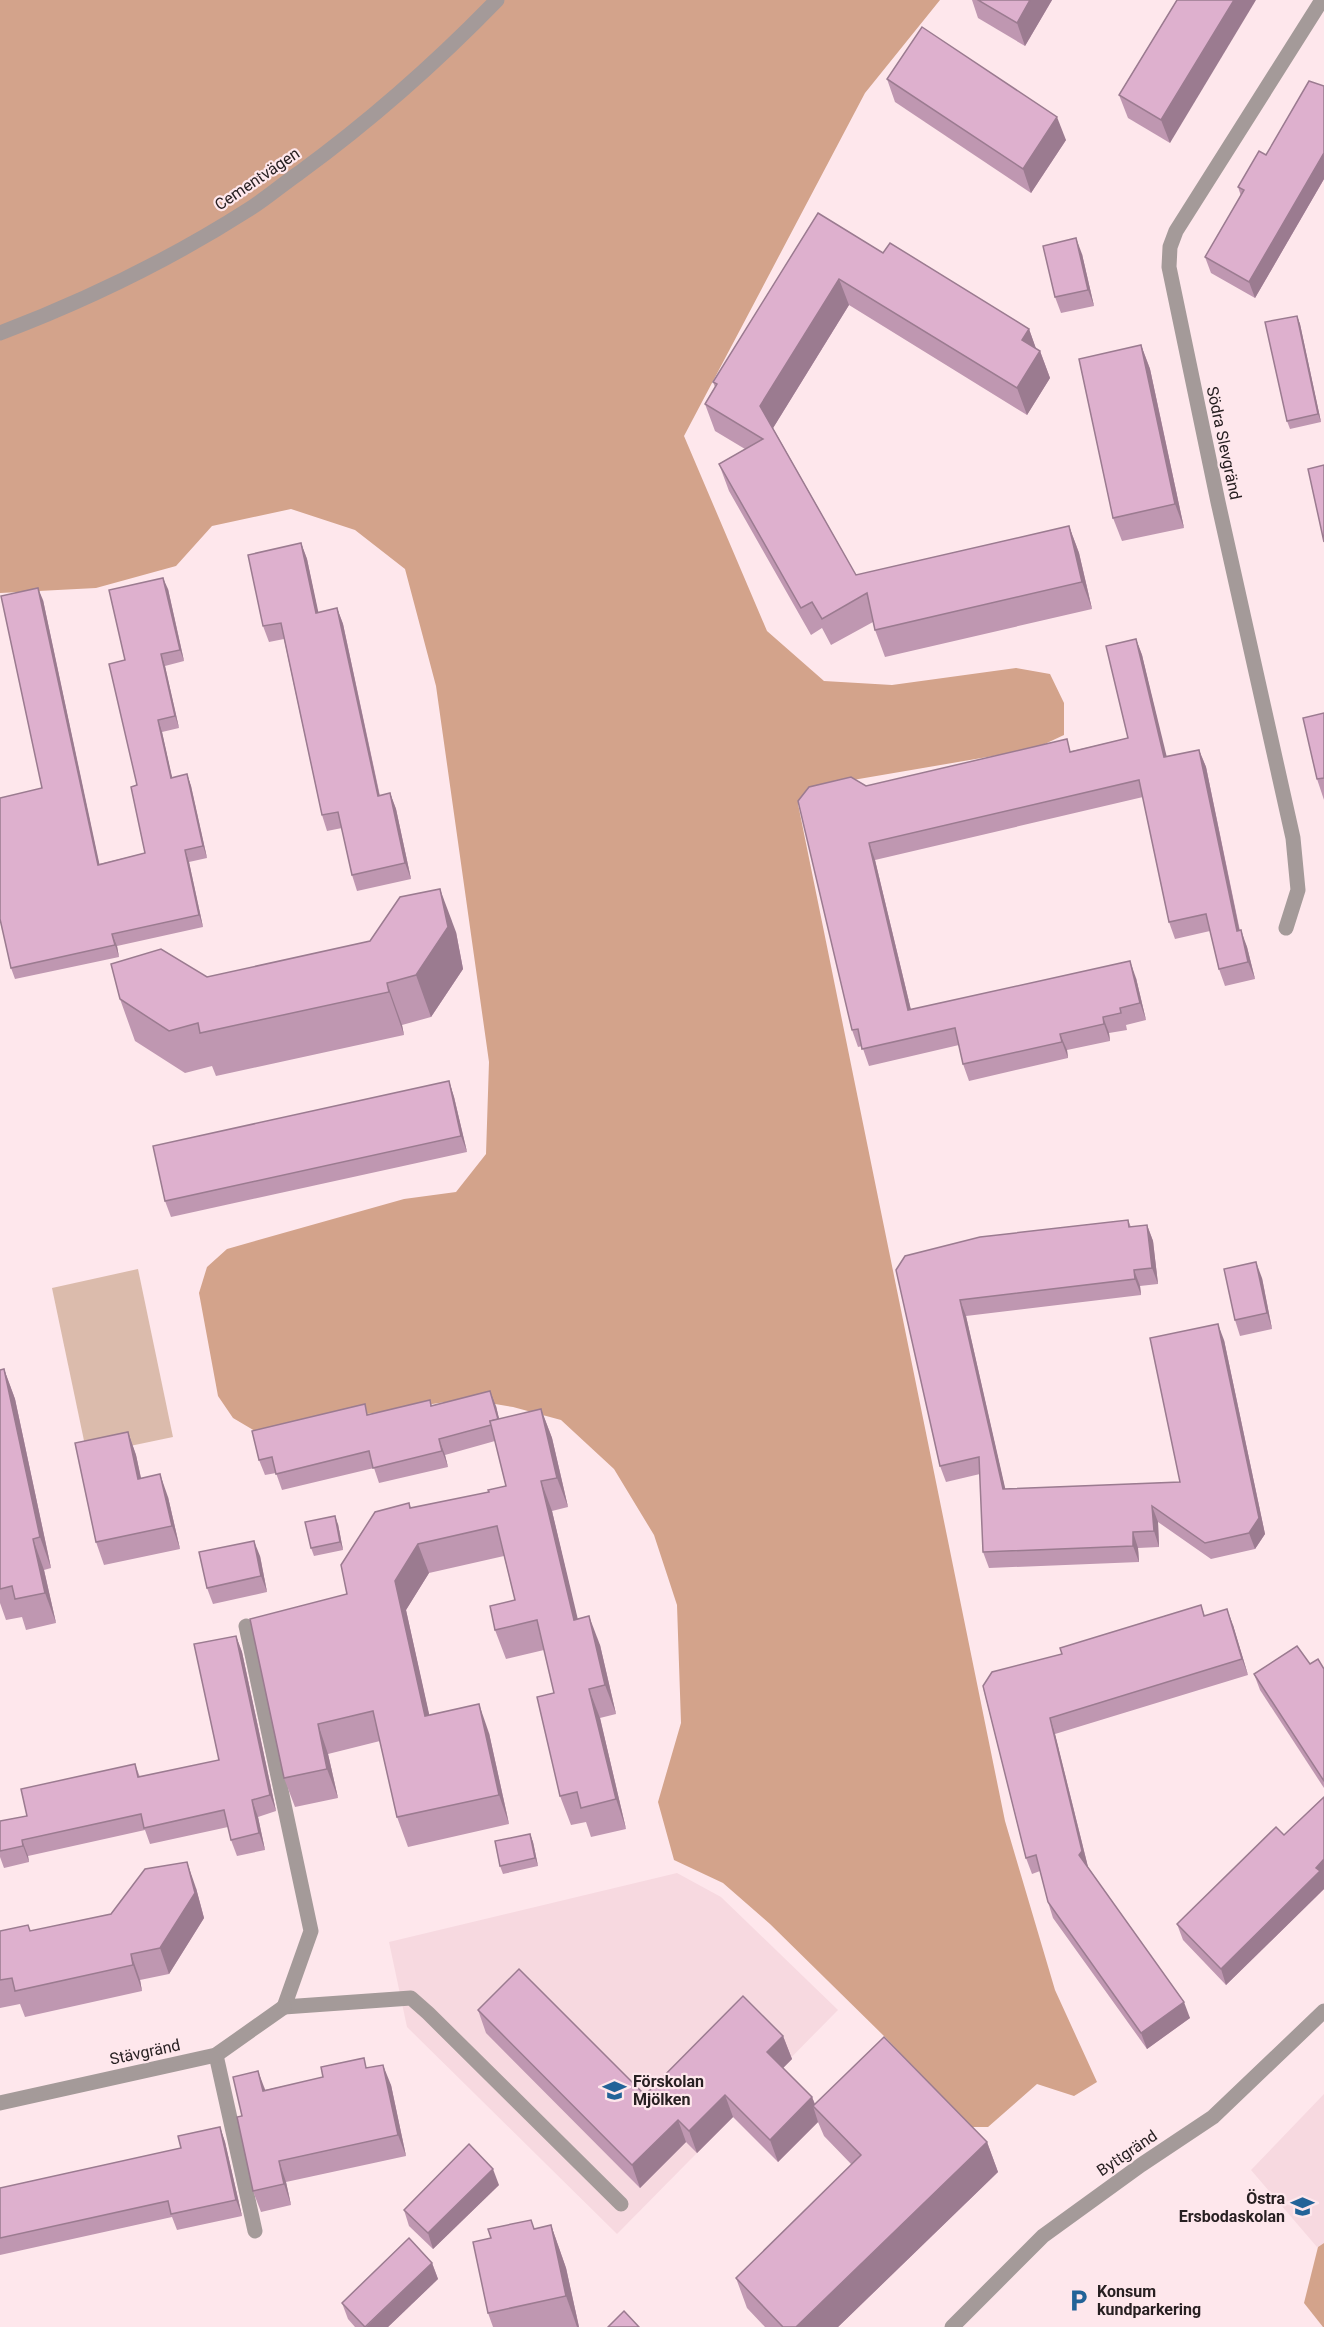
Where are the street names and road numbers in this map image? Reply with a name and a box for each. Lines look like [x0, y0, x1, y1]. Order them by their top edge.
street label: Cementvägen [211, 144, 303, 214]
street label: Södra Slevgränd [1203, 385, 1245, 501]
street label: Stävgränd [108, 2035, 182, 2069]
street label: Byttgränd [1093, 2126, 1161, 2180]

